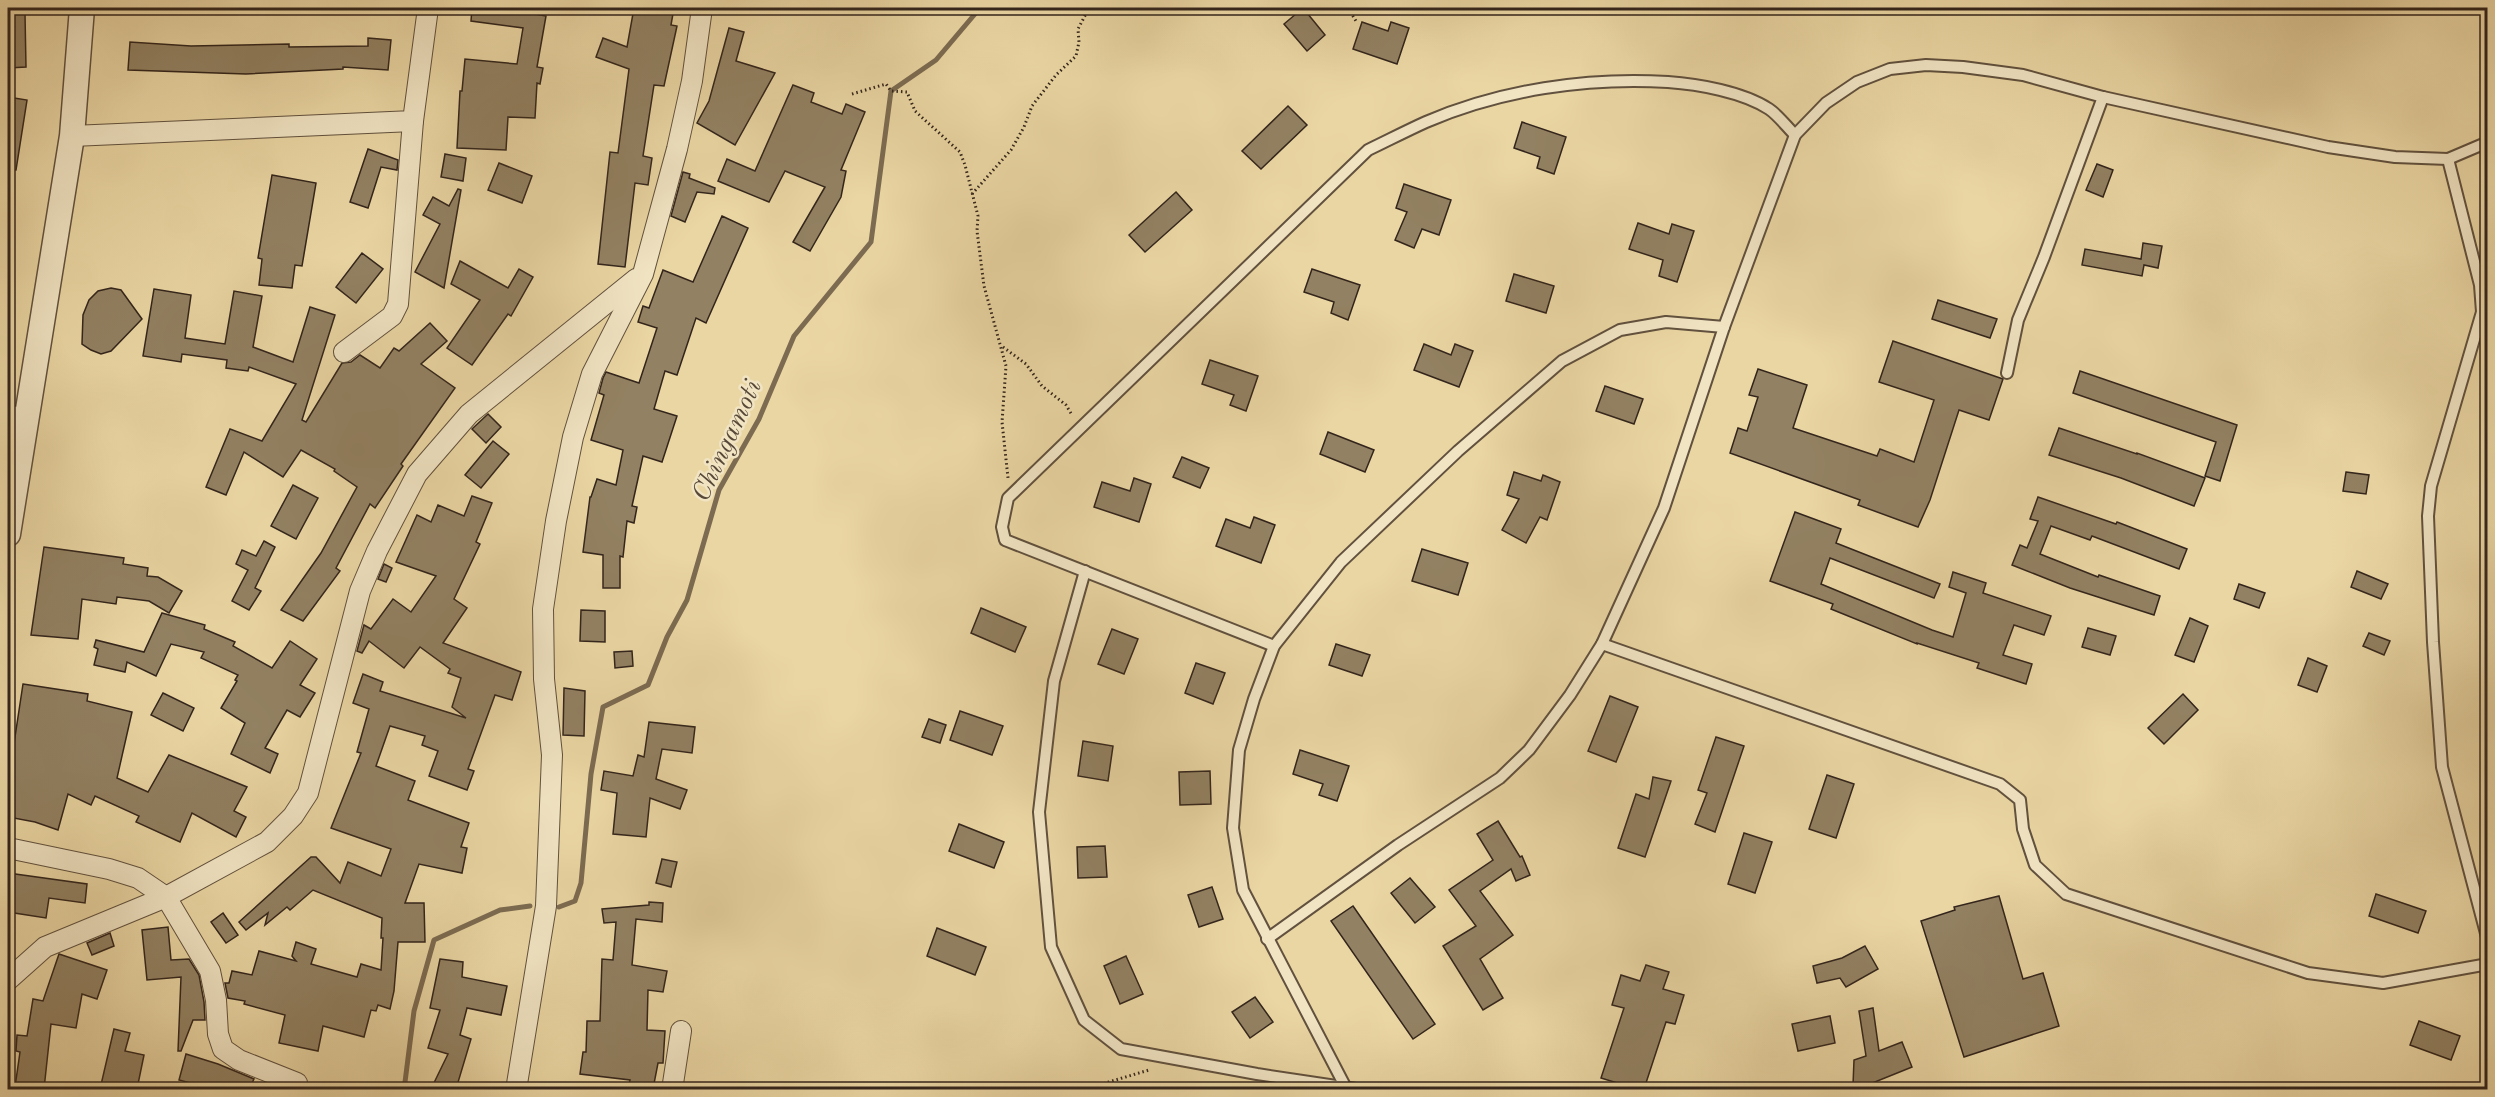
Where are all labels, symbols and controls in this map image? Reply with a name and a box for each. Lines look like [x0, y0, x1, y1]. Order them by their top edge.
water label: Chingamoti [688, 376, 767, 506]

